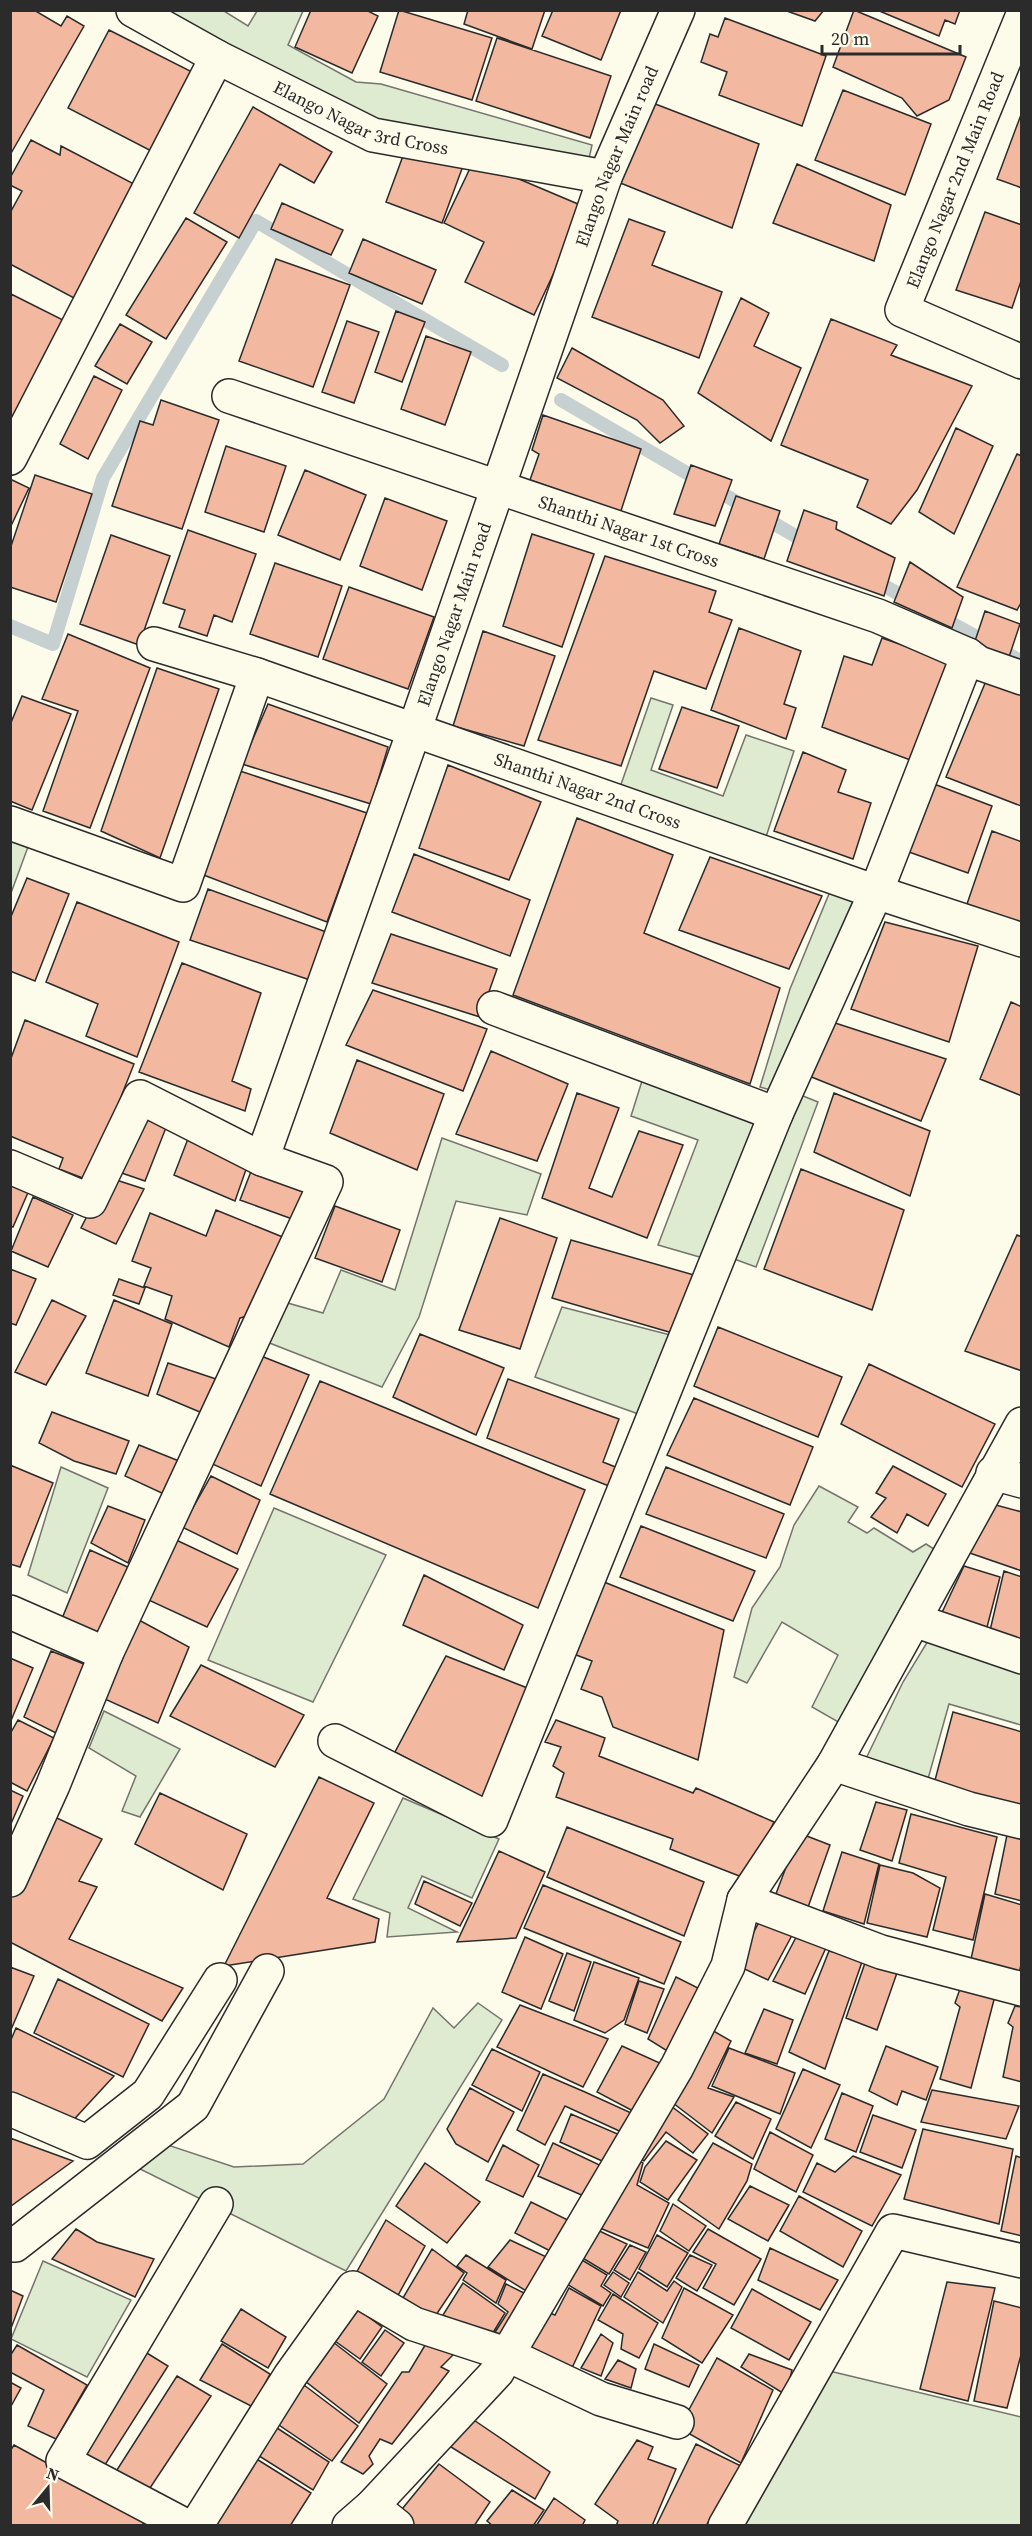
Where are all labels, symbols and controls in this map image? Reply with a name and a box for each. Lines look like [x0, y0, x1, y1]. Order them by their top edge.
scale bar [822, 18, 960, 56]
text: 20 m [831, 26, 869, 51]
street label: Elango Nagar Main road [569, 62, 664, 250]
street label: Elango Nagar 2nd Main Road [900, 68, 1010, 292]
street label: Elango Nagar 3rd Cross [269, 74, 451, 160]
street label: Shanthi Nagar 1st Cross [535, 489, 723, 573]
street label: Elango Nagar Main road [410, 519, 497, 710]
street label: Shanthi Nagar 2nd Cross [491, 746, 685, 835]
north arrow [18, 2458, 78, 2518]
text: N [44, 2462, 62, 2486]

